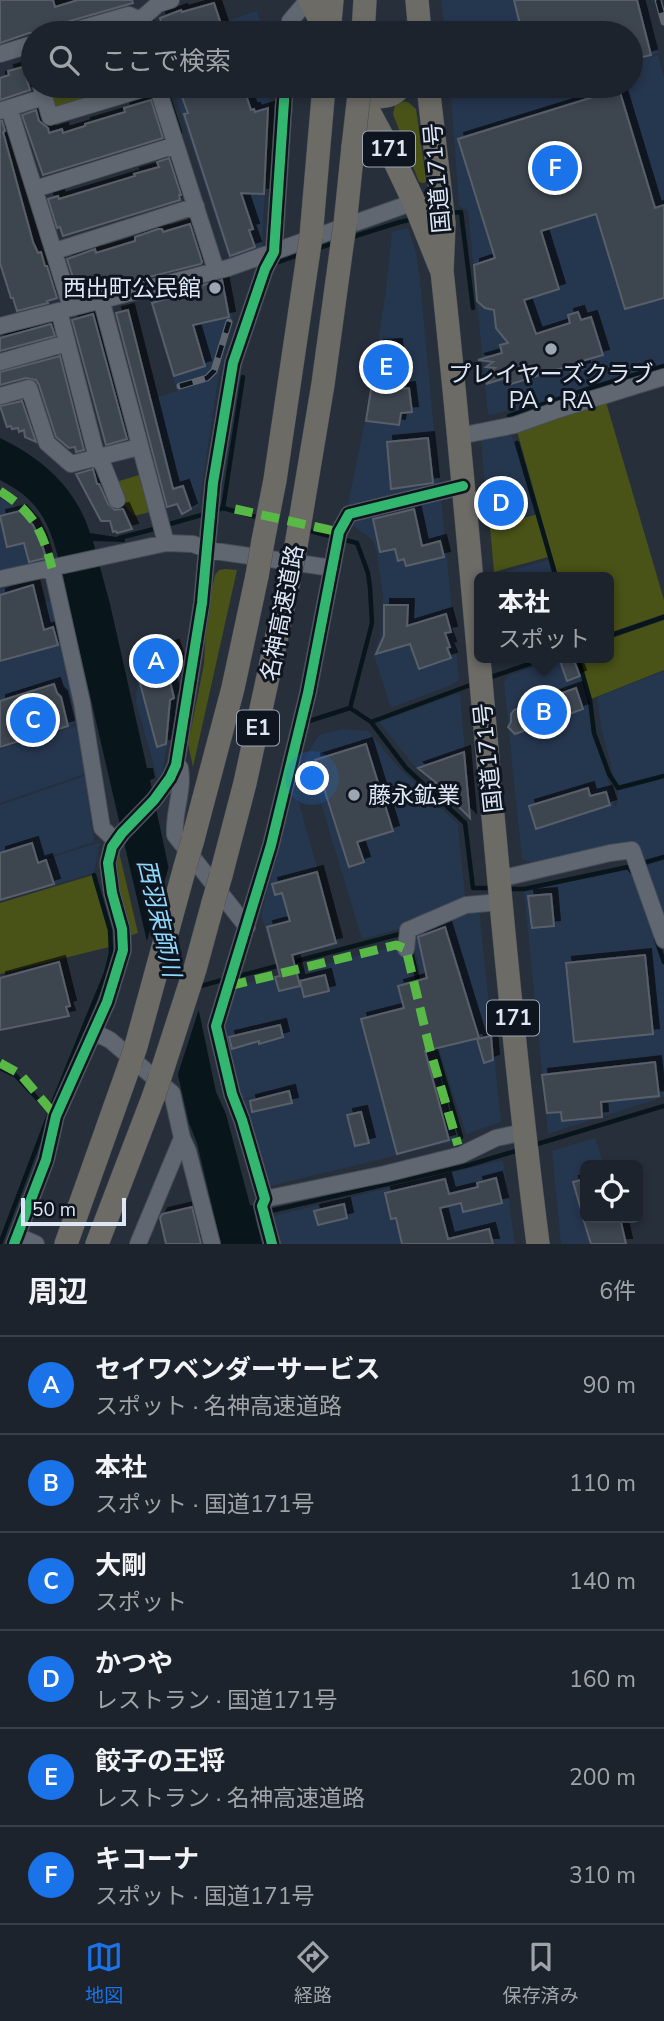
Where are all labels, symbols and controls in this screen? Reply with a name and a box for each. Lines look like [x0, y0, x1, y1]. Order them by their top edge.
search box [21, 21, 643, 98]
icon: search [45, 41, 83, 79]
text: ここで検索 [101, 44, 231, 79]
street label: 国道171号 [417, 122, 458, 234]
road number: 171 [363, 132, 415, 166]
pin: F [532, 142, 578, 194]
place label: 西出町公民館 [63, 273, 201, 304]
marker: 西出町公民館 [207, 280, 223, 296]
pin: E [363, 341, 409, 393]
marker: プレイヤーズクラブ PA・RA [543, 341, 559, 357]
place label: プレイヤーズクラブ PA・RA [448, 359, 654, 416]
pin: D [478, 477, 524, 529]
street label: 名神高速道路 [254, 542, 311, 684]
popup [474, 572, 614, 663]
text: 本社 [498, 585, 550, 620]
text: スポット [498, 624, 590, 655]
pin: A [133, 635, 179, 687]
pin: B [521, 686, 567, 738]
pin: C [10, 694, 56, 746]
street label: 国道171号 [467, 701, 510, 814]
road number: E1 [237, 710, 279, 746]
your location [295, 761, 329, 795]
place label: 藤永鉱業 [368, 780, 460, 811]
marker: 藤永鉱業 [346, 787, 362, 803]
water label: 西羽束師川 [130, 856, 189, 983]
road number: 171 [487, 1000, 539, 1036]
map controls [580, 1160, 643, 1223]
button: locate [580, 1160, 643, 1223]
scale bar [21, 1195, 126, 1227]
text: 50 m [32, 1197, 76, 1223]
text: 周辺 [28, 1272, 88, 1313]
text: 6件 [599, 1276, 636, 1307]
text: セイワベンダーサービス [95, 1352, 380, 1387]
text: A [42, 1370, 60, 1401]
text: 90 m [583, 1370, 636, 1401]
text: スポット · 名神高速道路 [95, 1391, 342, 1422]
text: 本社 [95, 1450, 147, 1485]
text: B [43, 1468, 59, 1499]
text: 110 m [569, 1468, 636, 1499]
text: スポット · 国道171号 [95, 1489, 314, 1520]
text: 大剛 [95, 1548, 147, 1583]
text: C [43, 1566, 59, 1597]
text: 140 m [569, 1566, 636, 1597]
text: スポット [95, 1587, 187, 1618]
text: かつや [95, 1646, 173, 1681]
text: D [42, 1664, 60, 1695]
text: 160 m [569, 1664, 636, 1695]
text: レストラン · 国道171号 [95, 1685, 337, 1716]
text: 餃子の王将 [95, 1744, 225, 1779]
text: E [44, 1762, 58, 1793]
text: 200 m [569, 1762, 636, 1793]
text: レストラン · 名神高速道路 [95, 1783, 365, 1814]
text: キコーナ [95, 1842, 199, 1877]
text: F [45, 1860, 57, 1891]
text: 310 m [569, 1860, 636, 1891]
text: スポット · 国道171号 [95, 1881, 314, 1912]
tab: 地図 [85, 1938, 123, 2009]
tab: 経路 [294, 1938, 332, 2009]
tab: 保存済み [503, 1938, 579, 2009]

